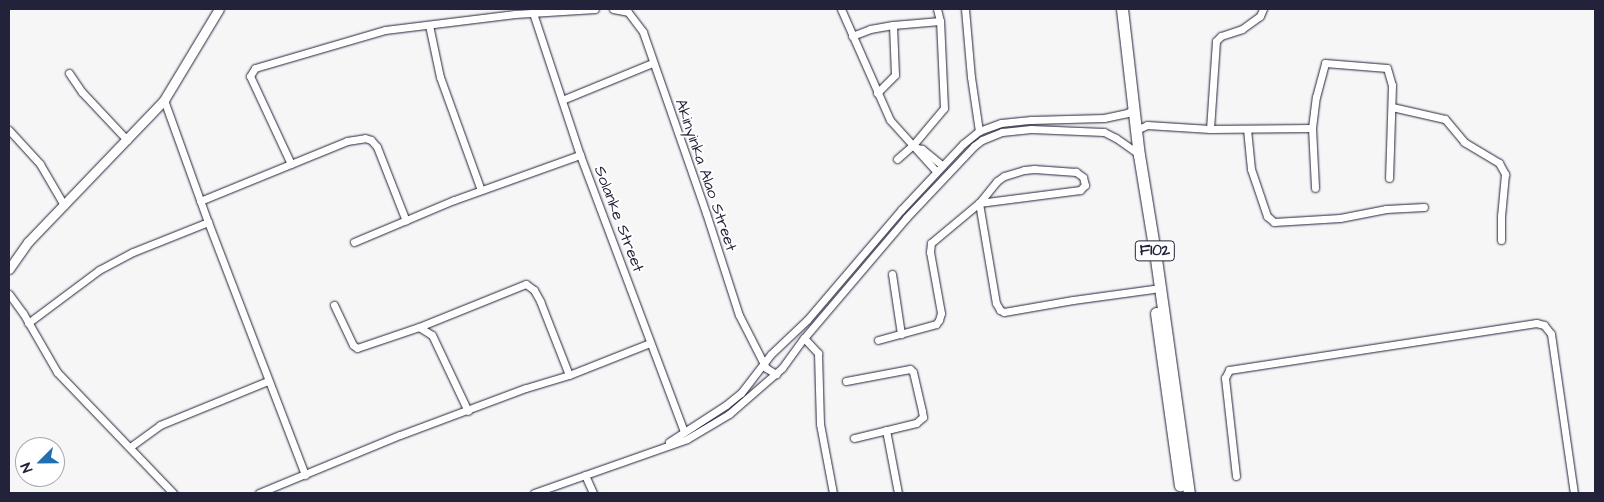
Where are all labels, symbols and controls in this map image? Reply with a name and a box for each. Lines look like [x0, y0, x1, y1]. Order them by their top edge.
street label: Akinyinka Alao Street [671, 96, 741, 254]
street label: Solanke Street [590, 163, 648, 275]
road number: F102 [1134, 238, 1176, 264]
north arrow [15, 437, 65, 487]
text: N [16, 460, 38, 475]

